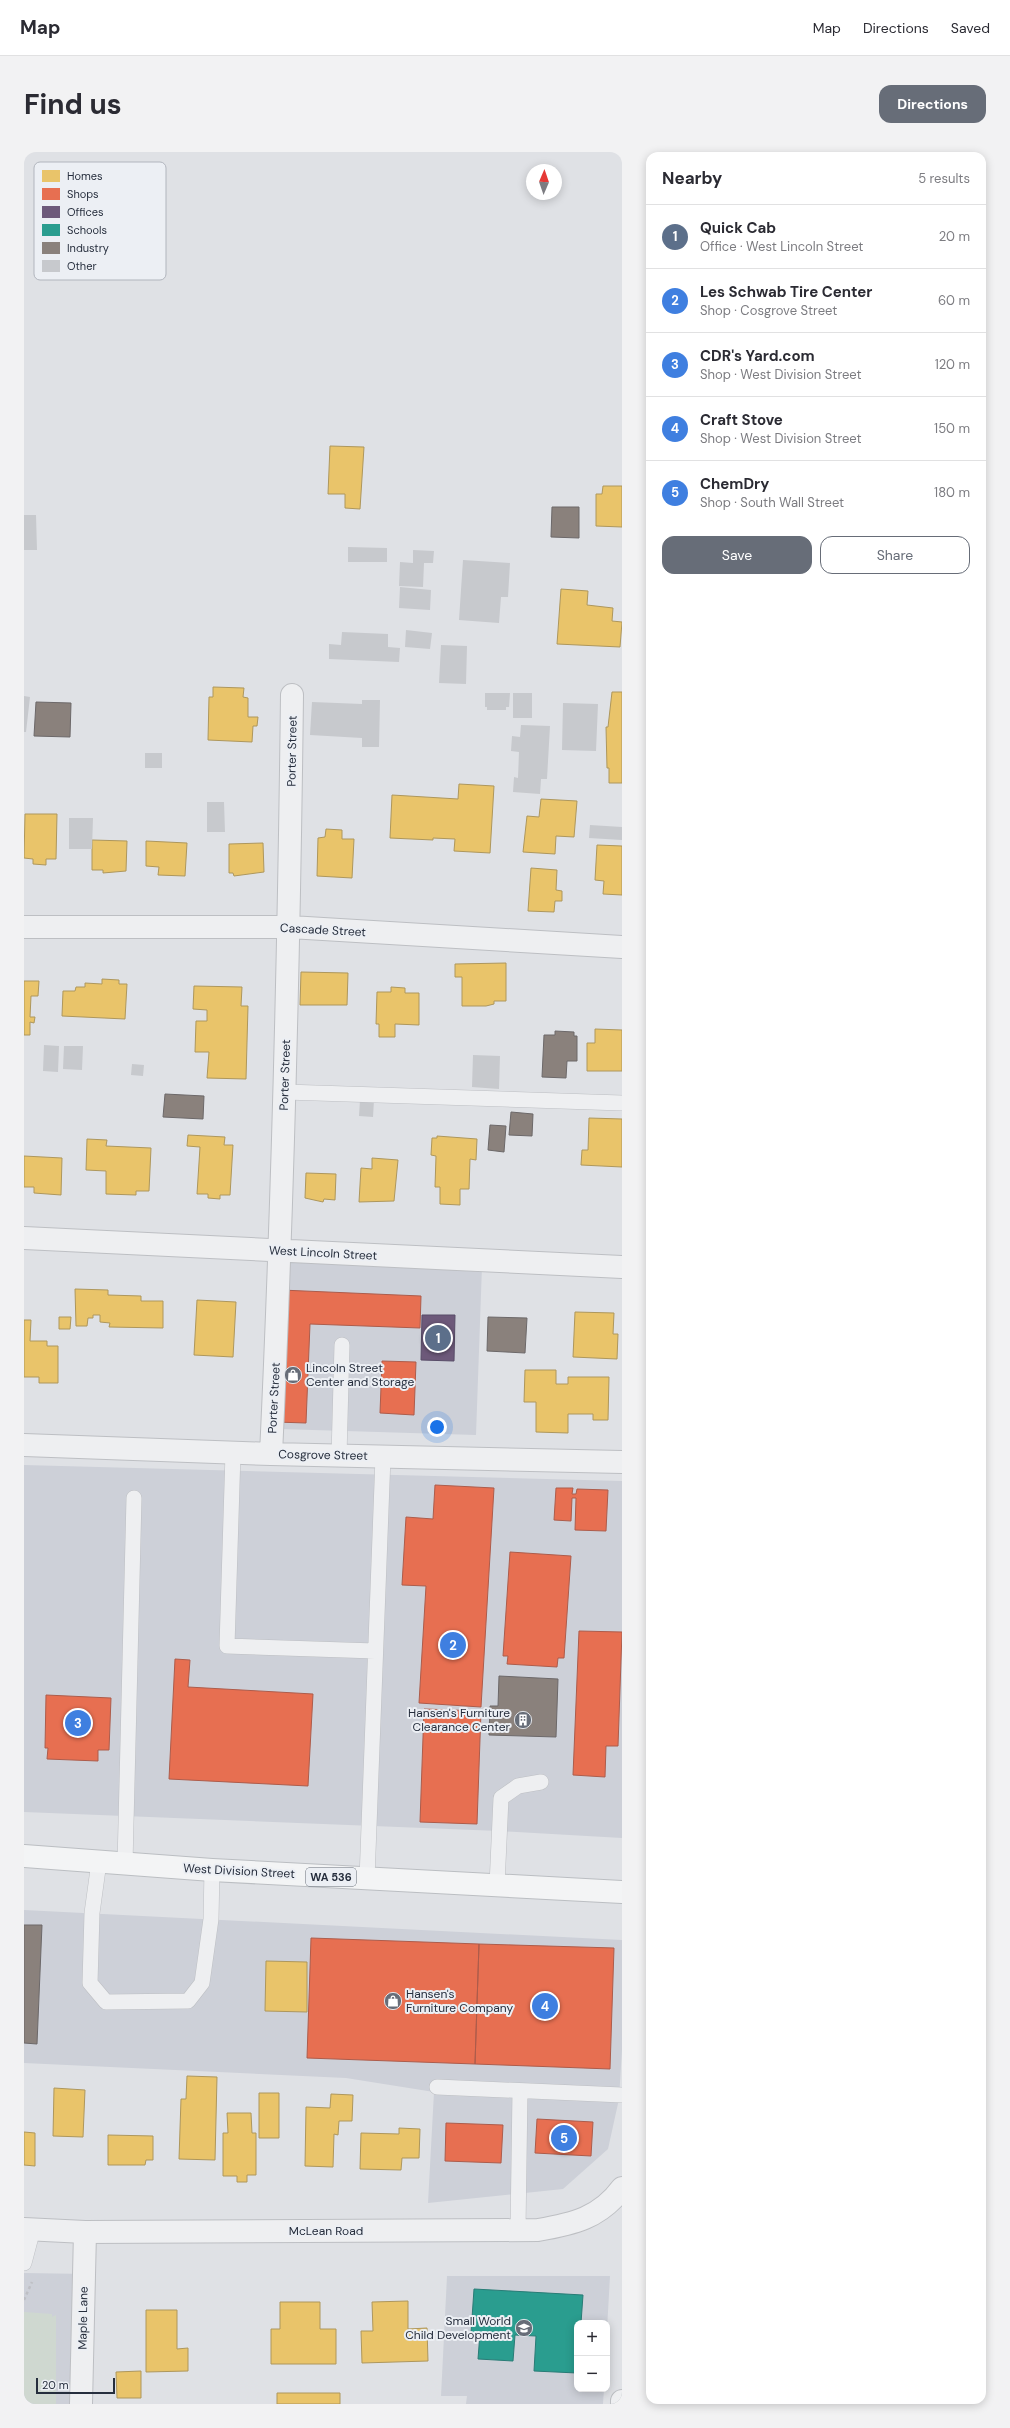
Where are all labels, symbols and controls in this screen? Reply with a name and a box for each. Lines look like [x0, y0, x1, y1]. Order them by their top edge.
text: Map [20, 15, 60, 40]
text: Map [813, 19, 841, 37]
text: Directions [863, 19, 929, 37]
text: Saved [951, 19, 990, 37]
button: Directions [879, 85, 986, 123]
text: Find us [24, 86, 122, 123]
legend [34, 162, 166, 280]
north arrow [526, 164, 562, 200]
text: Nearby [662, 167, 722, 189]
text: Homes [67, 169, 103, 183]
text: 5 results [918, 170, 970, 187]
text: Shops [67, 187, 99, 201]
text: Offices [67, 205, 104, 219]
text: Quick Cab [700, 218, 776, 238]
text: Schools [67, 223, 107, 237]
text: 1 [673, 228, 677, 245]
text: 20 m [939, 228, 970, 245]
text: Office · West Lincoln Street [700, 238, 863, 255]
text: Industry [67, 241, 109, 255]
text: Other [67, 259, 96, 273]
text: Les Schwab Tire Center [700, 282, 873, 302]
text: 2 [671, 292, 679, 309]
text: 60 m [938, 292, 970, 309]
text: Shop · Cosgrove Street [700, 302, 837, 319]
text: CDR's Yard.com [700, 346, 815, 366]
text: 3 [671, 356, 679, 373]
text: 120 m [935, 356, 970, 373]
text: Shop · West Division Street [700, 366, 862, 383]
text: Craft Stove [700, 410, 783, 430]
text: 4 [671, 420, 679, 437]
text: 150 m [934, 420, 970, 437]
text: Shop · West Division Street [700, 430, 862, 447]
text: ChemDry [700, 474, 769, 494]
text: 5 [671, 484, 679, 501]
text: 180 m [934, 484, 970, 501]
text: Shop · South Wall Street [700, 494, 844, 511]
button: Save [662, 536, 812, 574]
button: Share [820, 536, 970, 574]
street label: Porter Street [283, 715, 301, 787]
street label: Cascade Street [280, 920, 367, 940]
street label: Porter Street [276, 1039, 294, 1111]
street label: West Lincoln Street [268, 1242, 378, 1264]
pin: 1 [425, 1323, 451, 1353]
place label: Lincoln Street Center and Storage [306, 1360, 414, 1390]
street label: Porter Street [264, 1362, 284, 1434]
shop icon: Lincoln Street Center and Storage [283, 1365, 303, 1385]
your location [427, 1417, 447, 1437]
street label: Cosgrove Street [278, 1446, 368, 1464]
pin: 2 [440, 1630, 466, 1660]
place label: Hansen's Furniture Clearance Center [408, 1705, 511, 1735]
pin: 3 [65, 1708, 91, 1738]
building icon: Hansen's Furniture Clearance Center [513, 1710, 533, 1730]
street label: West Division Street [183, 1860, 296, 1882]
road number: WA 536 [306, 1868, 356, 1886]
place label: Hansen's Furniture Company [406, 1986, 513, 2016]
shop icon: Hansen's Furniture Company [383, 1991, 403, 2011]
pin: 4 [532, 1991, 558, 2021]
pin: 5 [551, 2123, 577, 2153]
street label: McLean Road [289, 2223, 363, 2239]
street label: Maple Lane [74, 2286, 92, 2350]
place label: Small World Child Development [405, 2313, 511, 2343]
school or university icon: Small World Child Development [514, 2318, 534, 2338]
map controls [574, 2320, 610, 2392]
button: + [574, 2320, 610, 2356]
button: − [574, 2356, 610, 2392]
scale bar [36, 2376, 115, 2395]
text: 20 m [42, 2378, 68, 2392]

